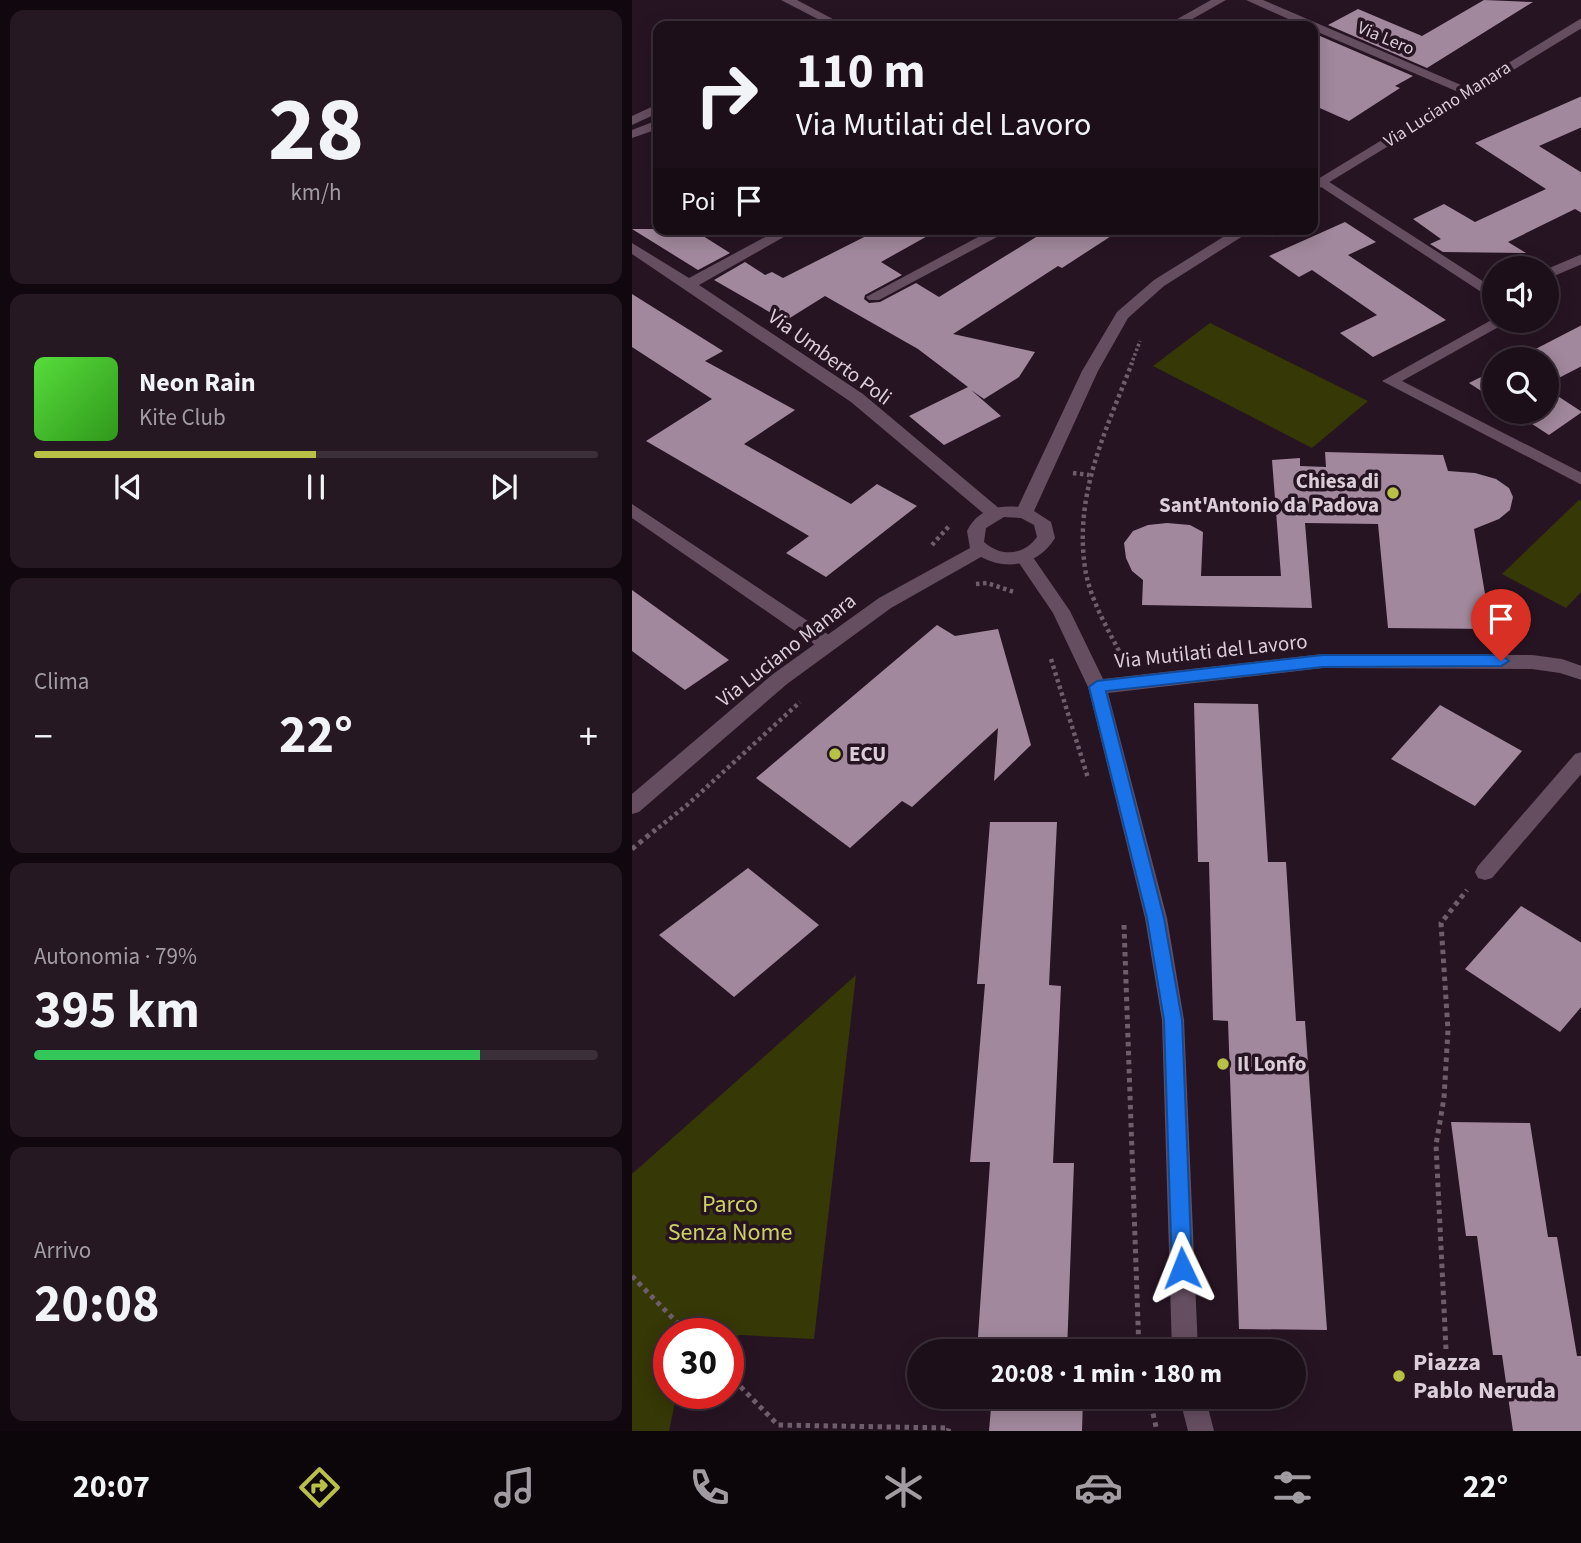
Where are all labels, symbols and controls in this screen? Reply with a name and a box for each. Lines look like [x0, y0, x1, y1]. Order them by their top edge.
street label: Via Lero [1353, 15, 1418, 62]
text: 110 m [796, 37, 925, 107]
icon: right [681, 49, 772, 140]
street label: Via Luciano Manara [1379, 55, 1516, 154]
text: 28 [268, 66, 364, 195]
text: Via Mutilati del Lavoro [796, 102, 1091, 148]
text: km/h [290, 176, 342, 209]
icon: arrive [730, 182, 768, 220]
text: Poi [681, 183, 716, 220]
map controls [1482, 256, 1559, 424]
button: sound [1482, 256, 1559, 333]
street label: Via Umberto Poli [762, 302, 898, 412]
button: search [1482, 347, 1559, 424]
text: Neon Rain [139, 364, 256, 401]
text: Kite Club [139, 401, 226, 434]
place label: Chiesa di Sant'Antonio da Padova [1159, 466, 1379, 520]
icon: previous [109, 468, 147, 506]
icon: pause [297, 468, 335, 506]
icon: next [485, 468, 523, 506]
marker: Chiesa di Sant'Antonio da Padova [1385, 485, 1401, 501]
street label: Via Luciano Manara [710, 586, 862, 714]
pin [1471, 589, 1531, 661]
icon: arrive [1482, 600, 1520, 638]
street label: Via Mutilati del Lavoro [1113, 626, 1309, 676]
text: Clima [34, 665, 89, 698]
text: 22° [279, 699, 353, 773]
text: − [34, 710, 53, 764]
text: + [579, 710, 598, 764]
place label: ECU [849, 739, 886, 769]
marker: ECU [827, 746, 843, 762]
text: Autonomia · 79% [34, 940, 197, 973]
text: 395 km [34, 974, 200, 1048]
place label: Il Lonfo [1237, 1049, 1306, 1079]
marker: Il Lonfo [1215, 1056, 1231, 1072]
park label: Parco Senza Nome [668, 1187, 792, 1250]
position arrow [1145, 1231, 1219, 1305]
text: Arrivo [34, 1234, 91, 1267]
text: 20:08 [34, 1268, 159, 1342]
speed limit sign: 30 [653, 1318, 744, 1409]
place label: Piazza Pablo Neruda [1413, 1345, 1556, 1408]
text: 20:08 · 1 min · 180 m [991, 1355, 1222, 1392]
marker: Piazza Pablo Neruda [1391, 1368, 1407, 1384]
icon: directions [295, 1463, 344, 1512]
icon: music [490, 1463, 539, 1512]
icon: phone [685, 1463, 734, 1512]
icon: climate [879, 1463, 928, 1512]
icon: car [1074, 1463, 1123, 1512]
icon: filters [1268, 1463, 1317, 1512]
text: 20:07 [73, 1464, 150, 1510]
text: 22° [1463, 1464, 1508, 1510]

